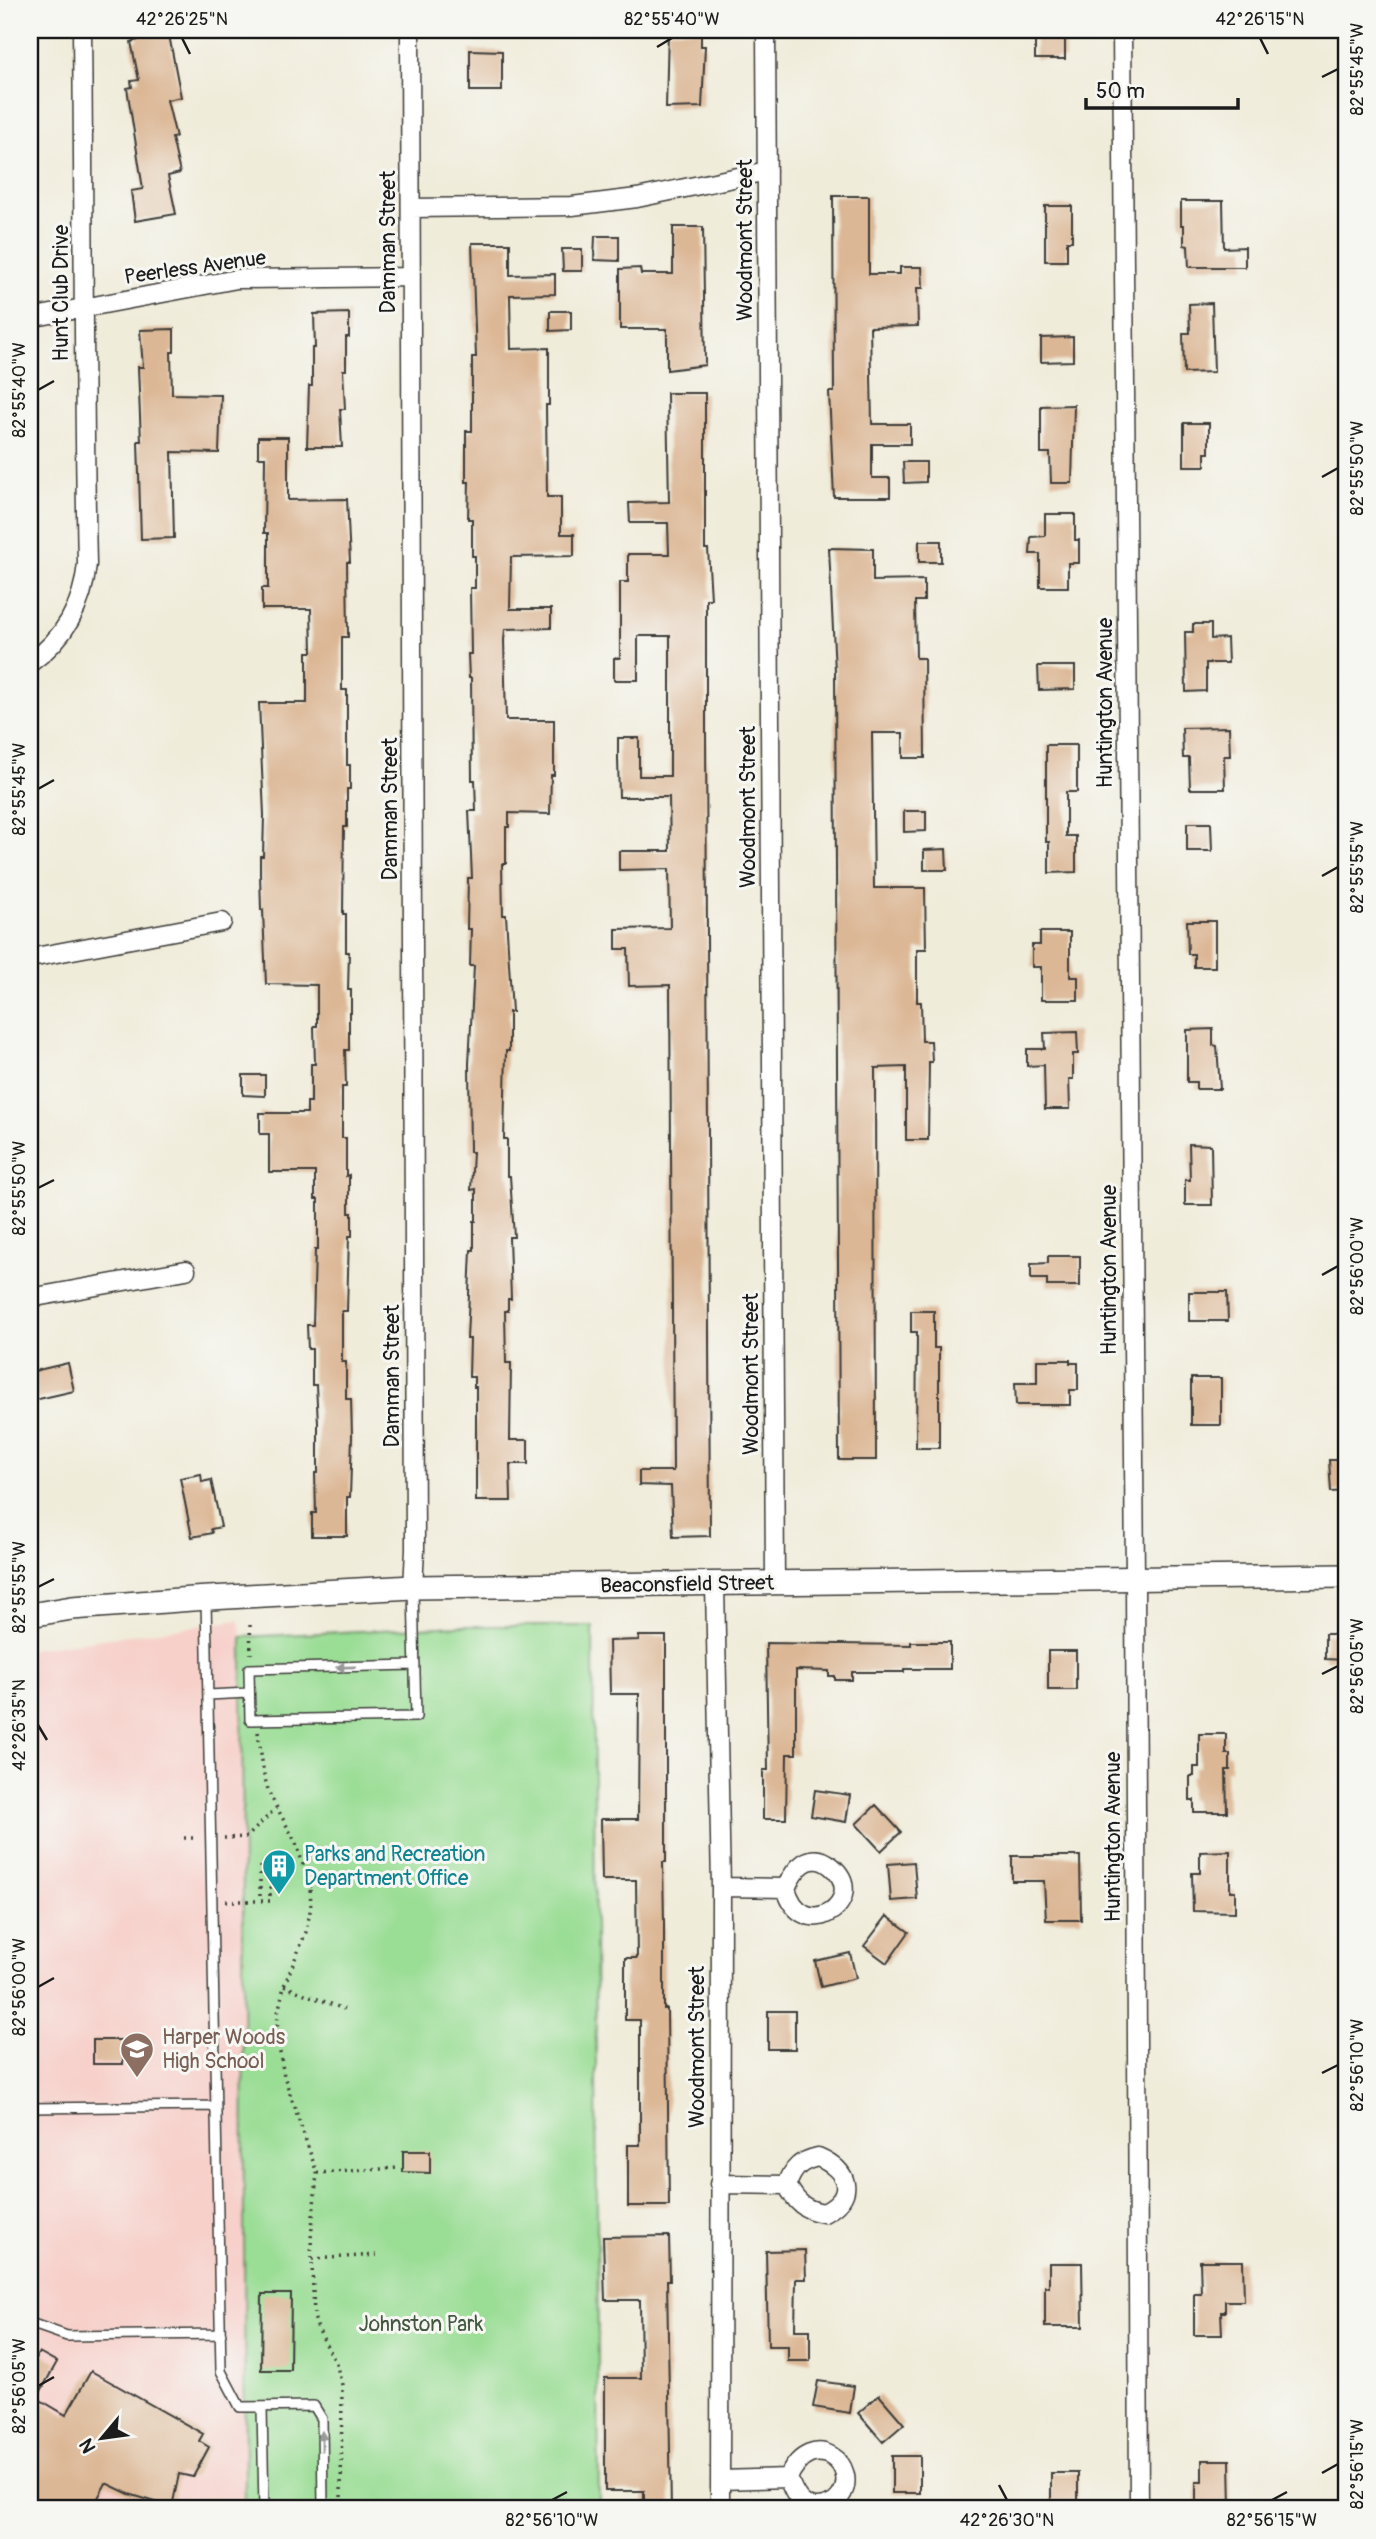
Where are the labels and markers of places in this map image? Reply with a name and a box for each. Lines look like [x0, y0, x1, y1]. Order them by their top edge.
place label: Parks and Recreation Department Office [304, 1841, 485, 1892]
building icon: Parks and Recreation Department Office [260, 1847, 298, 1896]
place label: Harper Woods High School [162, 2024, 286, 2075]
school or university icon: Harper Woods High School [118, 2030, 156, 2079]

